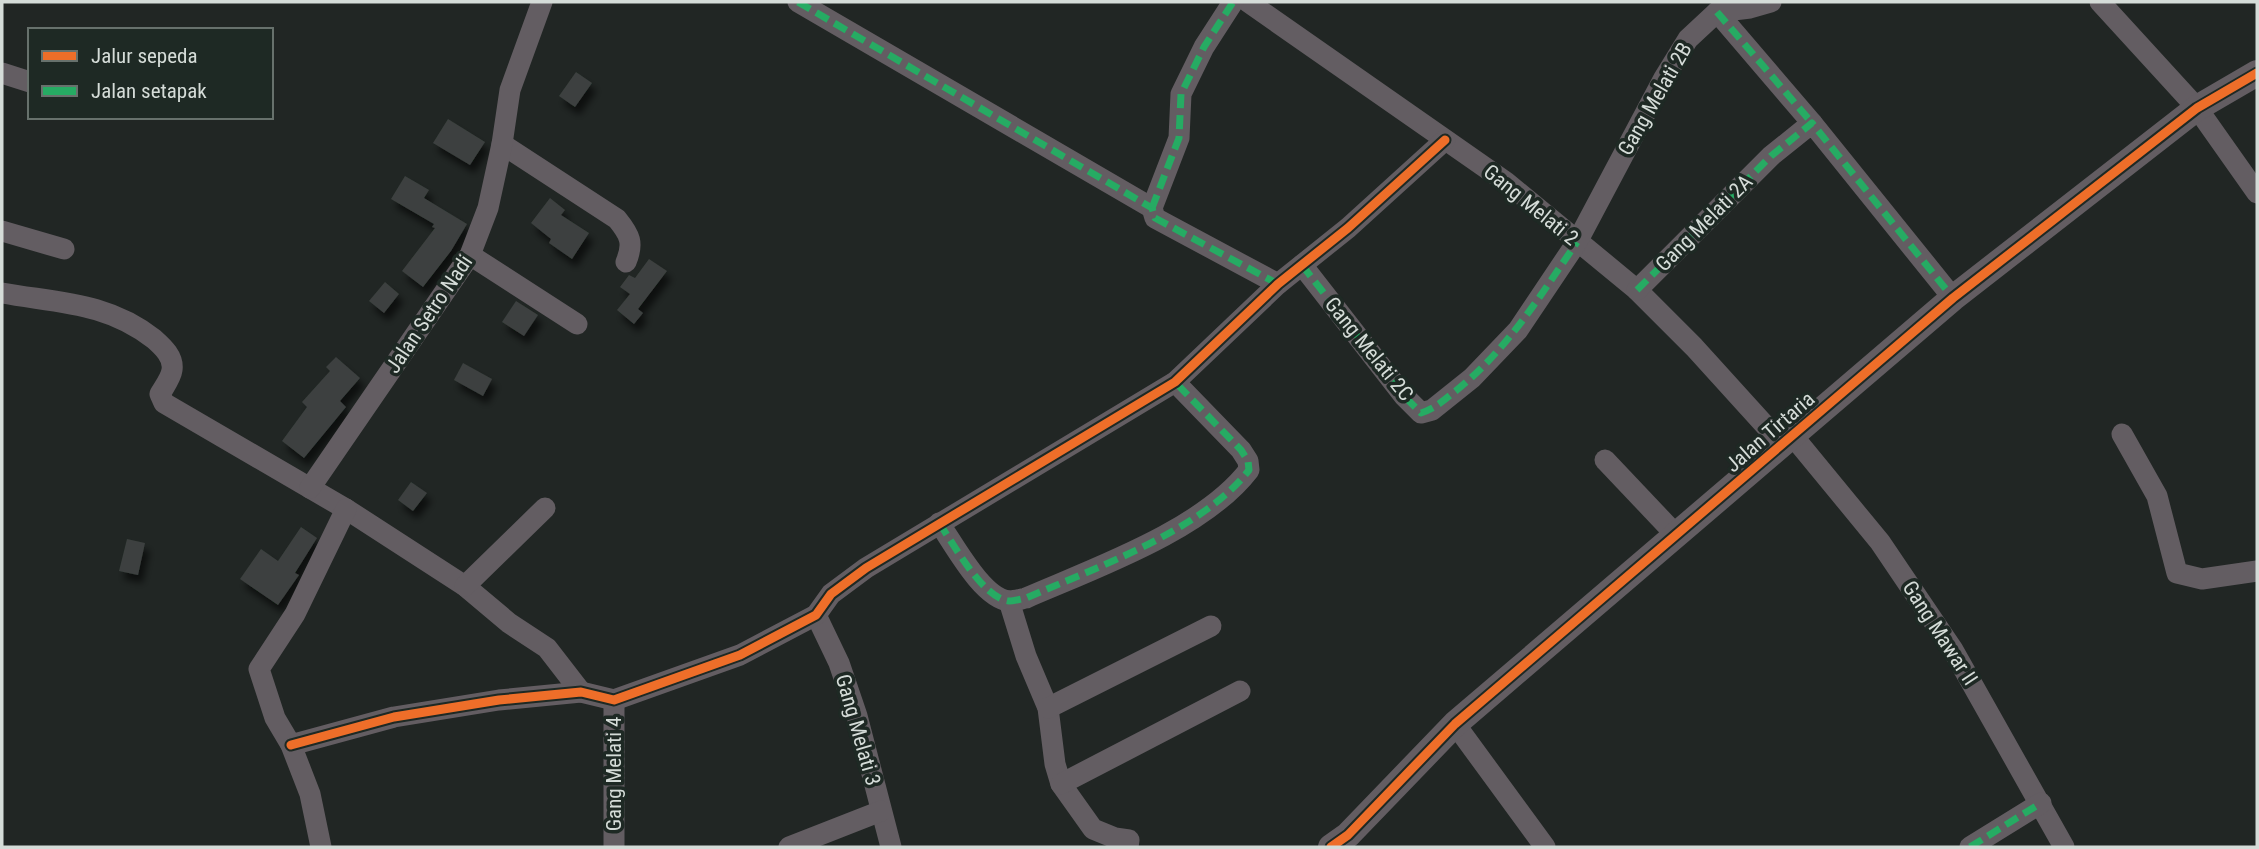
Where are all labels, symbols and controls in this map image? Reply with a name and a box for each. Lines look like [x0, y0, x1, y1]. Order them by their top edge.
legend [28, 28, 273, 119]
street label: Gang Melati 2B [1613, 38, 1697, 160]
text: Jalur sepeda [91, 44, 198, 68]
text: Jalan setapak [91, 79, 207, 103]
street label: Gang Melati 2 [1479, 160, 1583, 250]
street label: Gang Melati 2A [1651, 170, 1757, 276]
street label: Jalan Setro Nadi [381, 251, 477, 377]
street label: Gang Melati 2C [1320, 292, 1418, 406]
street label: Jalan Tirtaria [1721, 387, 1819, 477]
street label: Gang Mawar II [1897, 576, 1983, 690]
street label: Gang Melati 3 [831, 672, 885, 788]
street label: Gang Melati 4 [602, 717, 626, 831]

